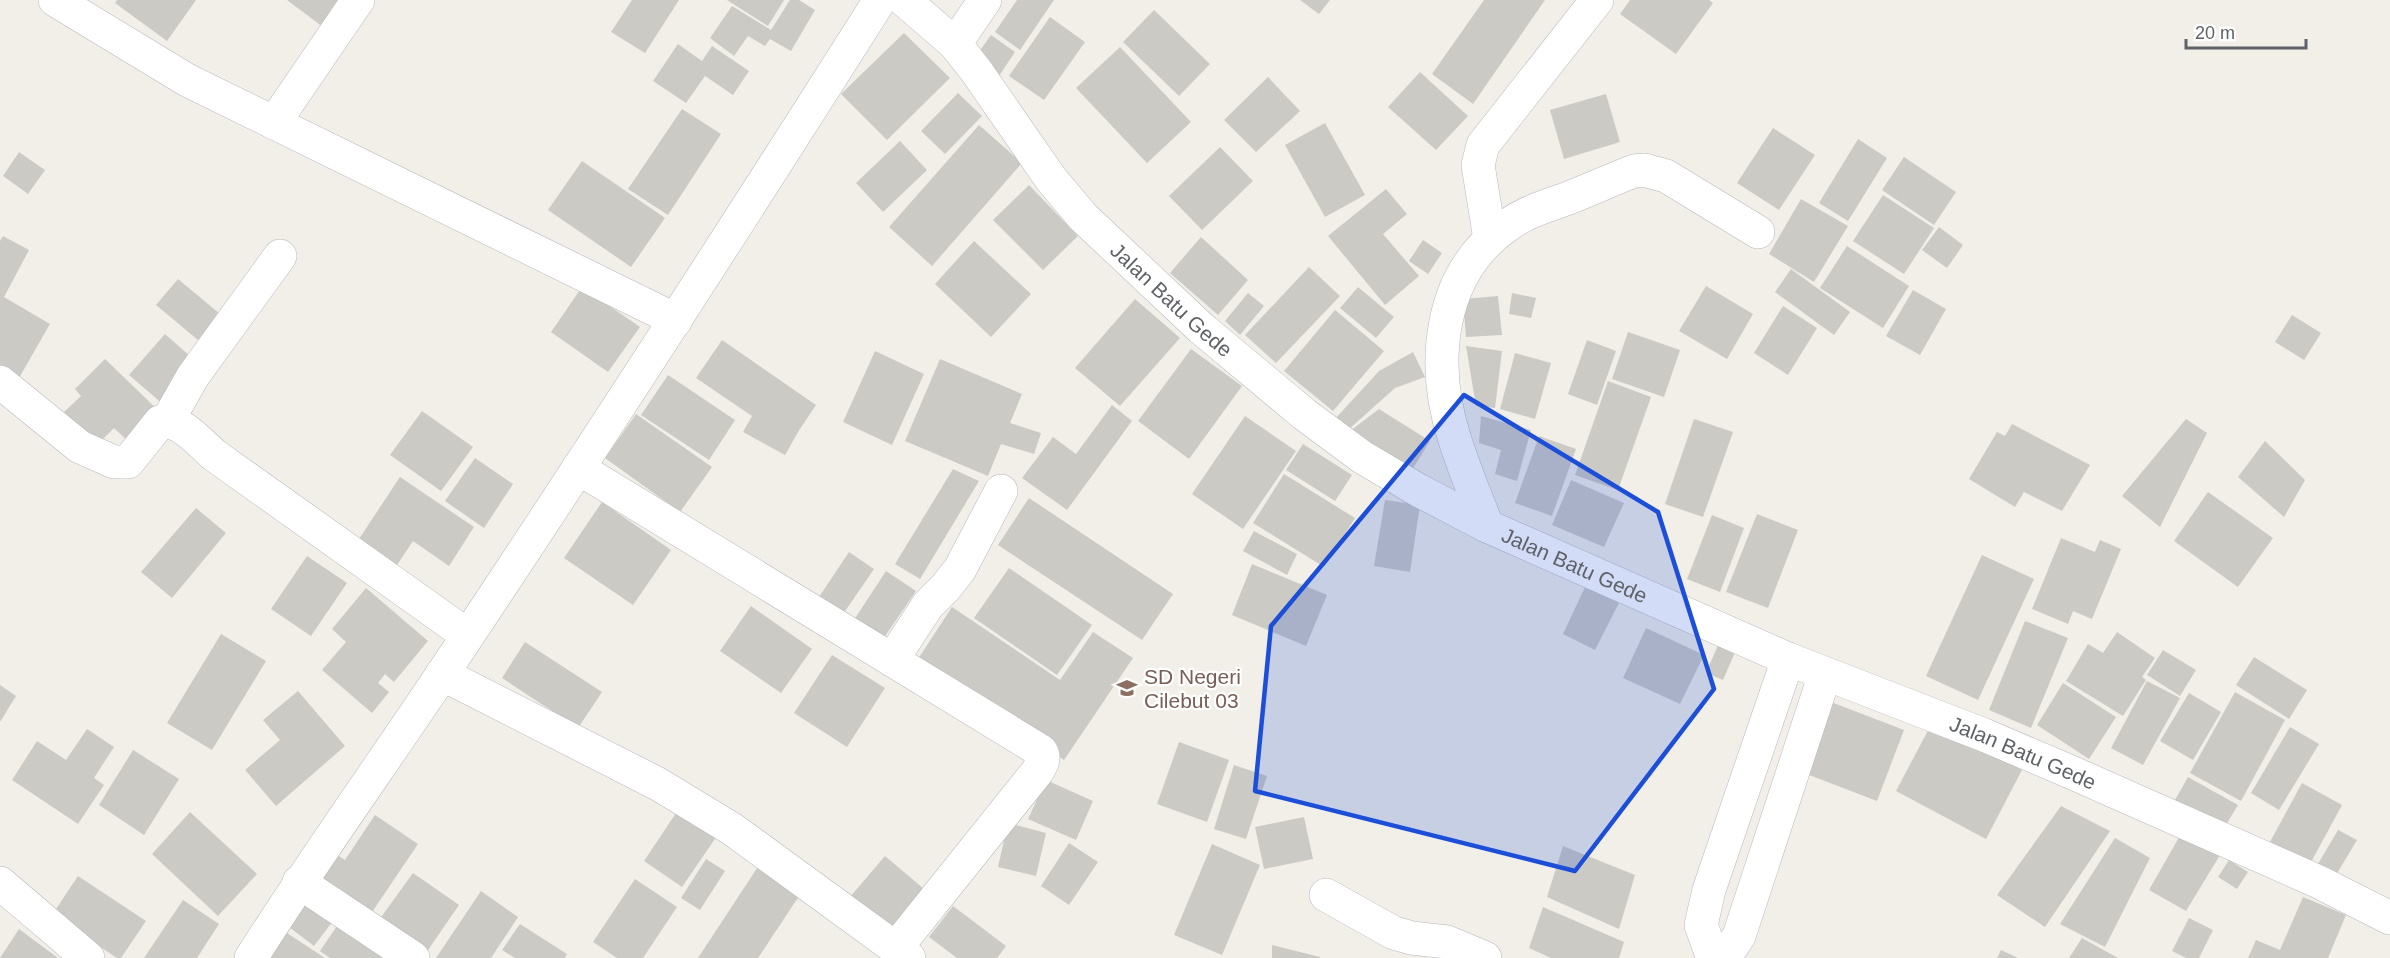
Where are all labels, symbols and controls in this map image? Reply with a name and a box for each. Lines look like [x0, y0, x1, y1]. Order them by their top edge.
scale bar [2186, 12, 2306, 50]
text: 20 m [2195, 23, 2235, 43]
street label: Jalan Batu Gede [1106, 238, 1237, 361]
street label: Jalan Batu Gede [1499, 523, 1651, 607]
place label: SD Negeri Cilebut 03 [1144, 665, 1241, 712]
school or university icon: SD Negeri Cilebut 03 [1115, 676, 1139, 700]
street label: Jalan Batu Gede [1947, 711, 2100, 793]

